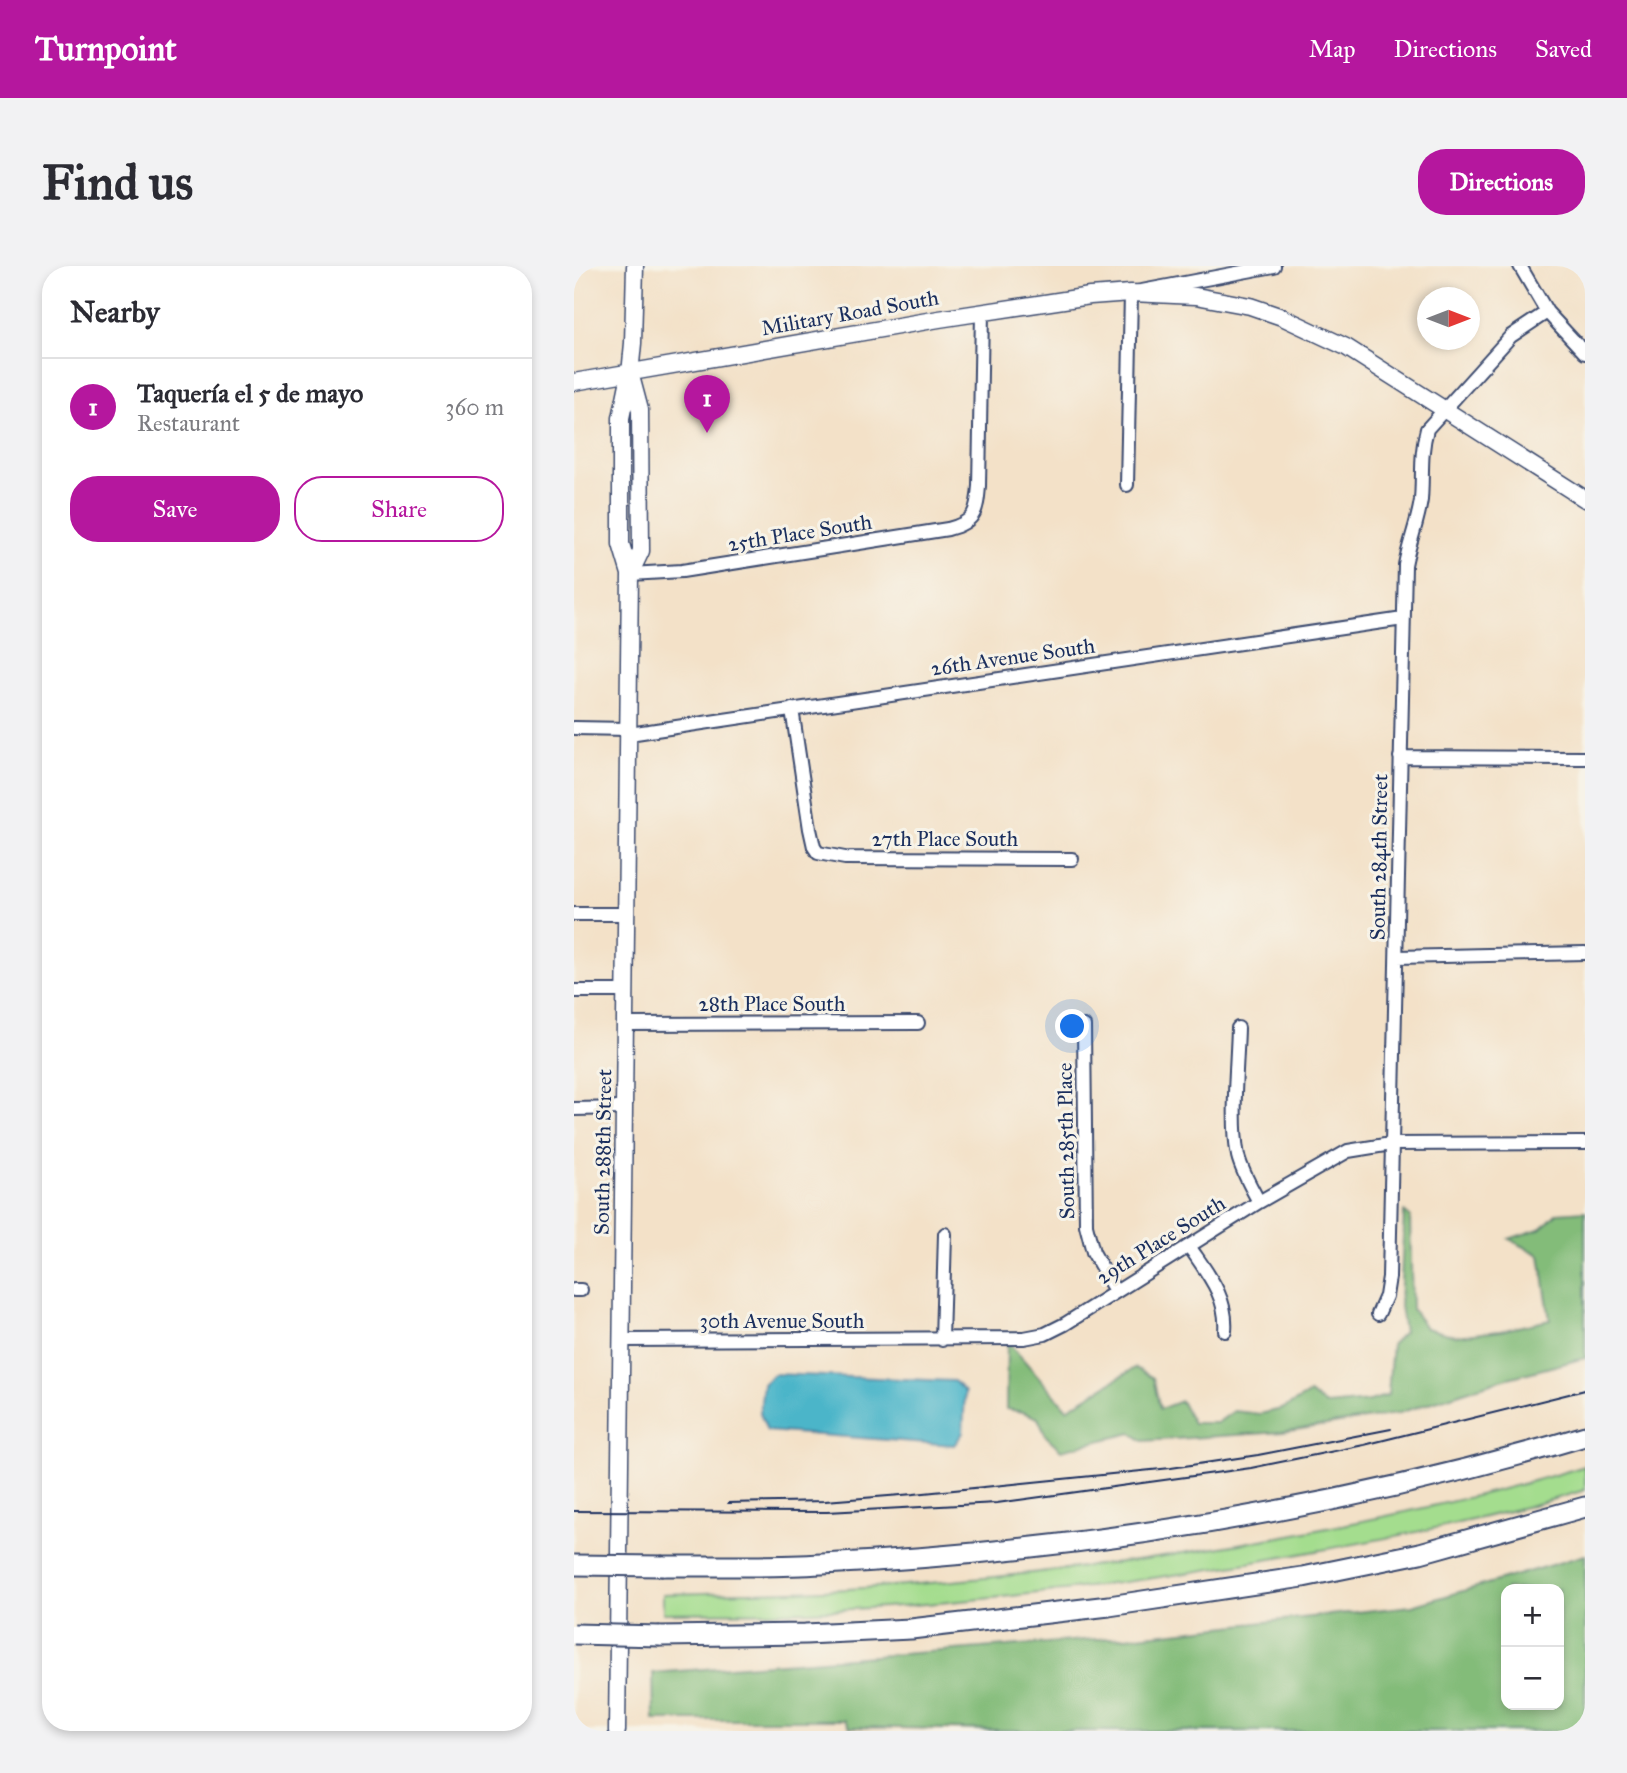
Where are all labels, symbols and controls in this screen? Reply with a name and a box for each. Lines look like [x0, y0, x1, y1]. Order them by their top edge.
text: Turnpoint [35, 29, 177, 69]
text: Map [1309, 34, 1356, 64]
text: Directions [1394, 34, 1497, 64]
text: Saved [1535, 34, 1592, 64]
button: Directions [1418, 149, 1585, 215]
text: Find us [42, 153, 193, 212]
street label: Military Road South [759, 285, 941, 341]
north arrow [1417, 287, 1480, 350]
text: Nearby [70, 294, 160, 330]
pin: 1 [684, 375, 730, 433]
text: Taquería el 5 de mayo [137, 377, 363, 409]
text: 1 [88, 393, 98, 421]
text: 360 m [445, 393, 504, 421]
text: Restaurant [137, 409, 240, 437]
button: Save [70, 476, 280, 542]
button: Share [294, 476, 504, 542]
street label: 25th Place South [726, 509, 874, 557]
street label: 26th Avenue South [929, 633, 1097, 681]
street label: South 284th Street [1365, 773, 1393, 941]
street label: 27th Place South [872, 826, 1019, 852]
street label: 28th Place South [699, 991, 846, 1017]
your location [1055, 1009, 1089, 1043]
street label: South 285th Place [1052, 1062, 1080, 1220]
street label: South 288th Street [589, 1068, 617, 1235]
street label: 29th Place South [1092, 1190, 1231, 1290]
street label: 30th Avenue South [700, 1308, 865, 1334]
map controls [1501, 1584, 1564, 1710]
button: + [1501, 1584, 1564, 1647]
button: − [1501, 1647, 1564, 1710]

